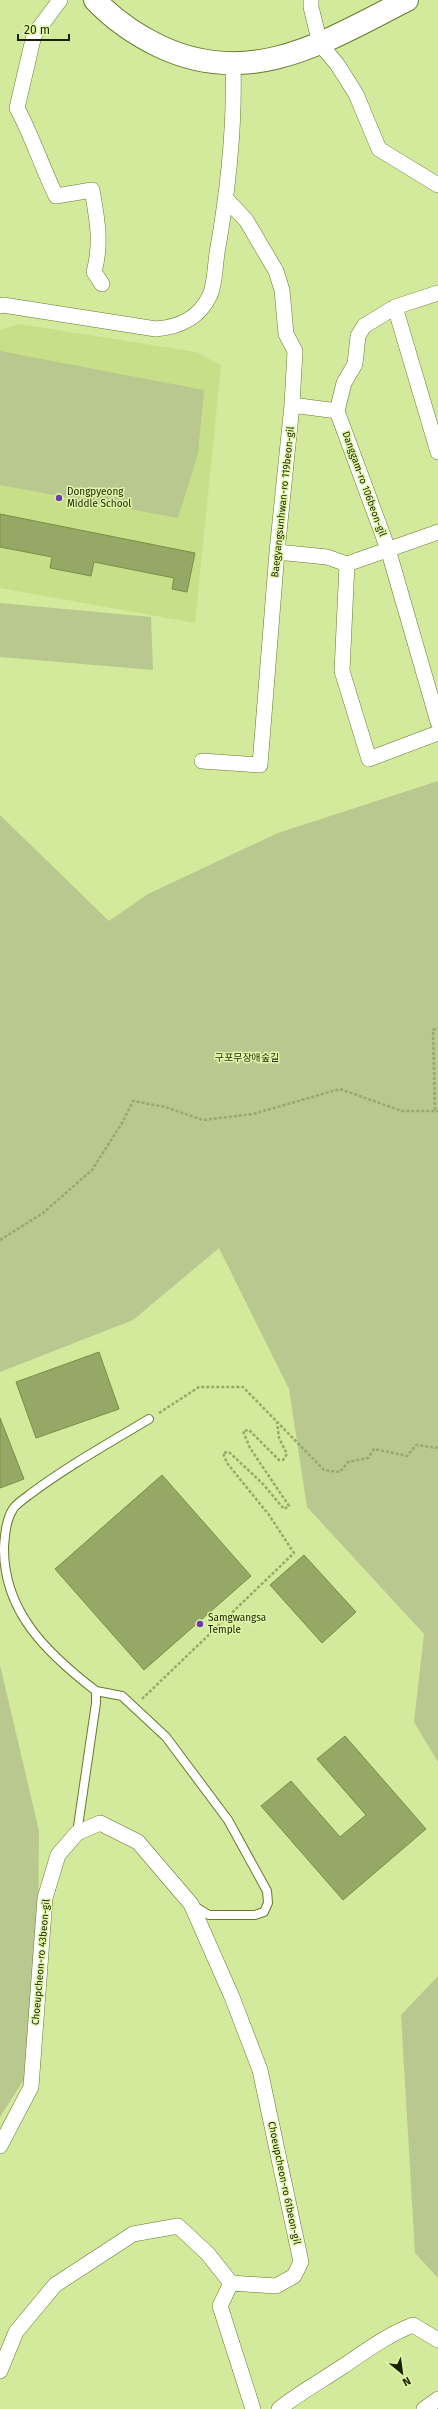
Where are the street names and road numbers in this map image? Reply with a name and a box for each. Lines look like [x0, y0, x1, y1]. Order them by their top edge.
street label: Baegyangsunhwan-ro 119beon-gil [269, 426, 297, 578]
street label: Danggam-ro 106beon-gil [339, 430, 389, 538]
street label: Choeupcheon-ro 43beon-gil [30, 1898, 52, 2026]
street label: Choeupcheon-ro 61beon-gil [265, 2120, 303, 2246]

